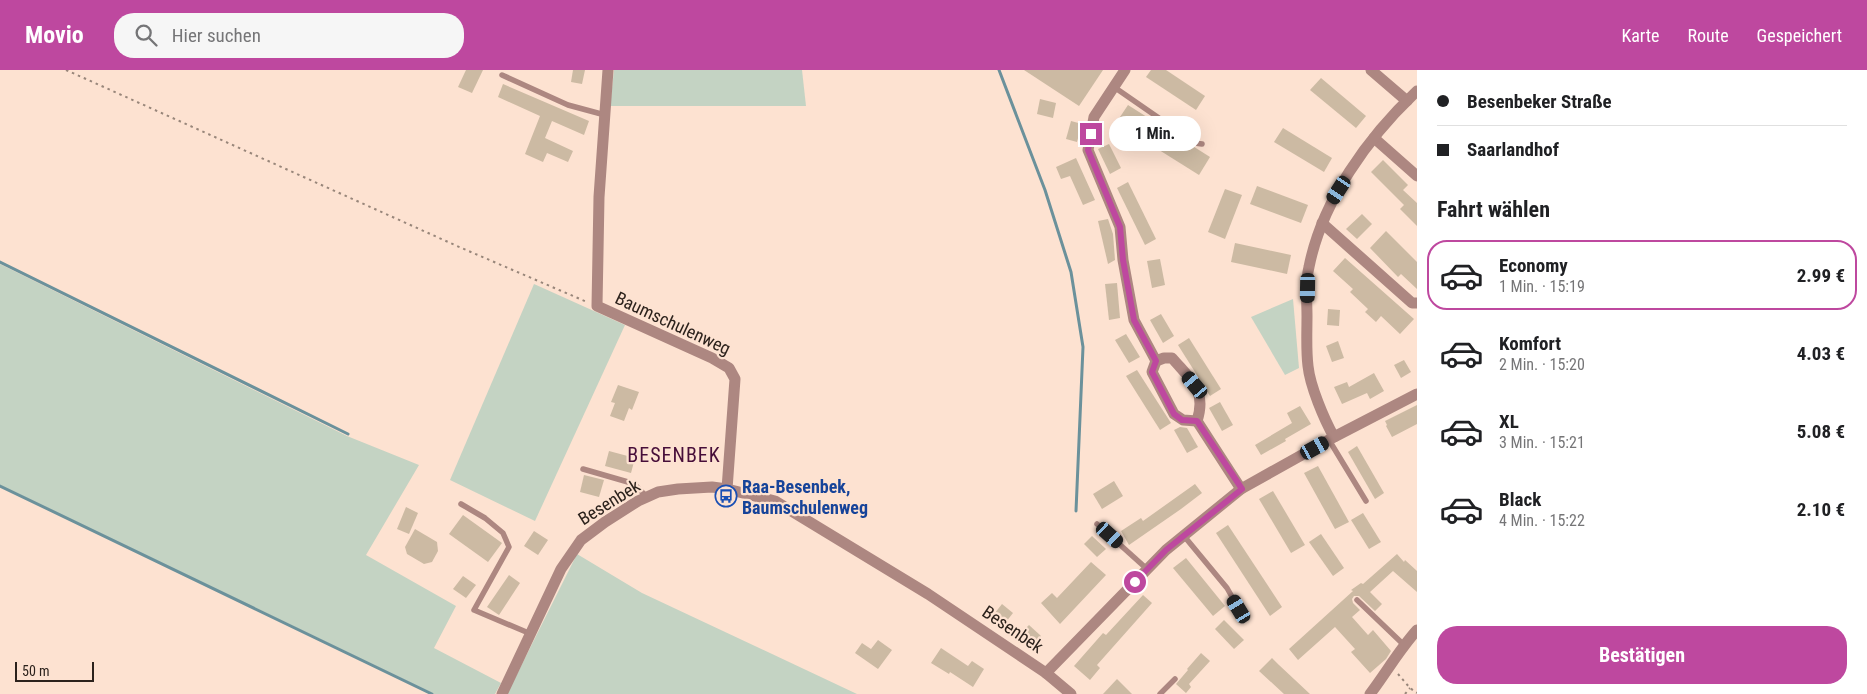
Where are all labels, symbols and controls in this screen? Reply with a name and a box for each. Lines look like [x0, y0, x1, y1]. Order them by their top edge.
search box [114, 13, 464, 58]
text: Movio [25, 21, 84, 49]
icon: search [132, 21, 160, 49]
text: Hier suchen [172, 24, 261, 47]
text: Karte [1621, 25, 1660, 46]
text: Route [1688, 25, 1729, 46]
text: Gespeichert [1757, 25, 1842, 46]
text: Besenbeker Straße [1467, 90, 1612, 113]
callout: 1 Min. [1108, 116, 1201, 152]
route end [1080, 123, 1102, 145]
text: 1 Min. [1135, 124, 1175, 143]
text: Saarlandhof [1467, 138, 1559, 161]
car [1324, 173, 1353, 207]
text: Fahrt wählen [1437, 197, 1550, 222]
icon: car [1439, 253, 1484, 298]
text: Economy [1499, 254, 1568, 277]
text: 2.99 € [1797, 264, 1845, 287]
car [1300, 273, 1315, 303]
text: 1 Min. · 15:19 [1499, 277, 1585, 296]
street label: Baumschulenweg [612, 287, 734, 359]
icon: car [1439, 331, 1484, 376]
text: Komfort [1499, 332, 1561, 355]
text: 4.03 € [1797, 342, 1845, 365]
text: 2 Min. · 15:20 [1499, 355, 1585, 374]
car [1179, 369, 1210, 401]
icon: car [1439, 409, 1484, 454]
text: XL [1499, 410, 1519, 433]
text: 5.08 € [1797, 420, 1845, 443]
text: 3 Min. · 15:21 [1499, 433, 1585, 452]
car [1298, 434, 1331, 462]
district label: BESENBEK [627, 443, 721, 467]
street label: Besenbek [574, 475, 644, 529]
place label: Raa-Besenbek, Baumschulenweg [742, 476, 868, 518]
bus stop icon: Raa-Besenbek, Baumschulenweg [714, 484, 738, 508]
icon: car [1439, 487, 1484, 532]
text: Black [1499, 488, 1541, 511]
text: 2.10 € [1797, 498, 1845, 521]
text: 4 Min. · 15:22 [1499, 511, 1585, 530]
car [1093, 519, 1126, 551]
route start [1124, 571, 1146, 593]
car [1224, 592, 1253, 626]
street label: Besenbek [979, 601, 1047, 657]
button: Bestätigen [1437, 626, 1847, 684]
scale bar [15, 659, 94, 682]
text: 50 m [22, 663, 50, 679]

